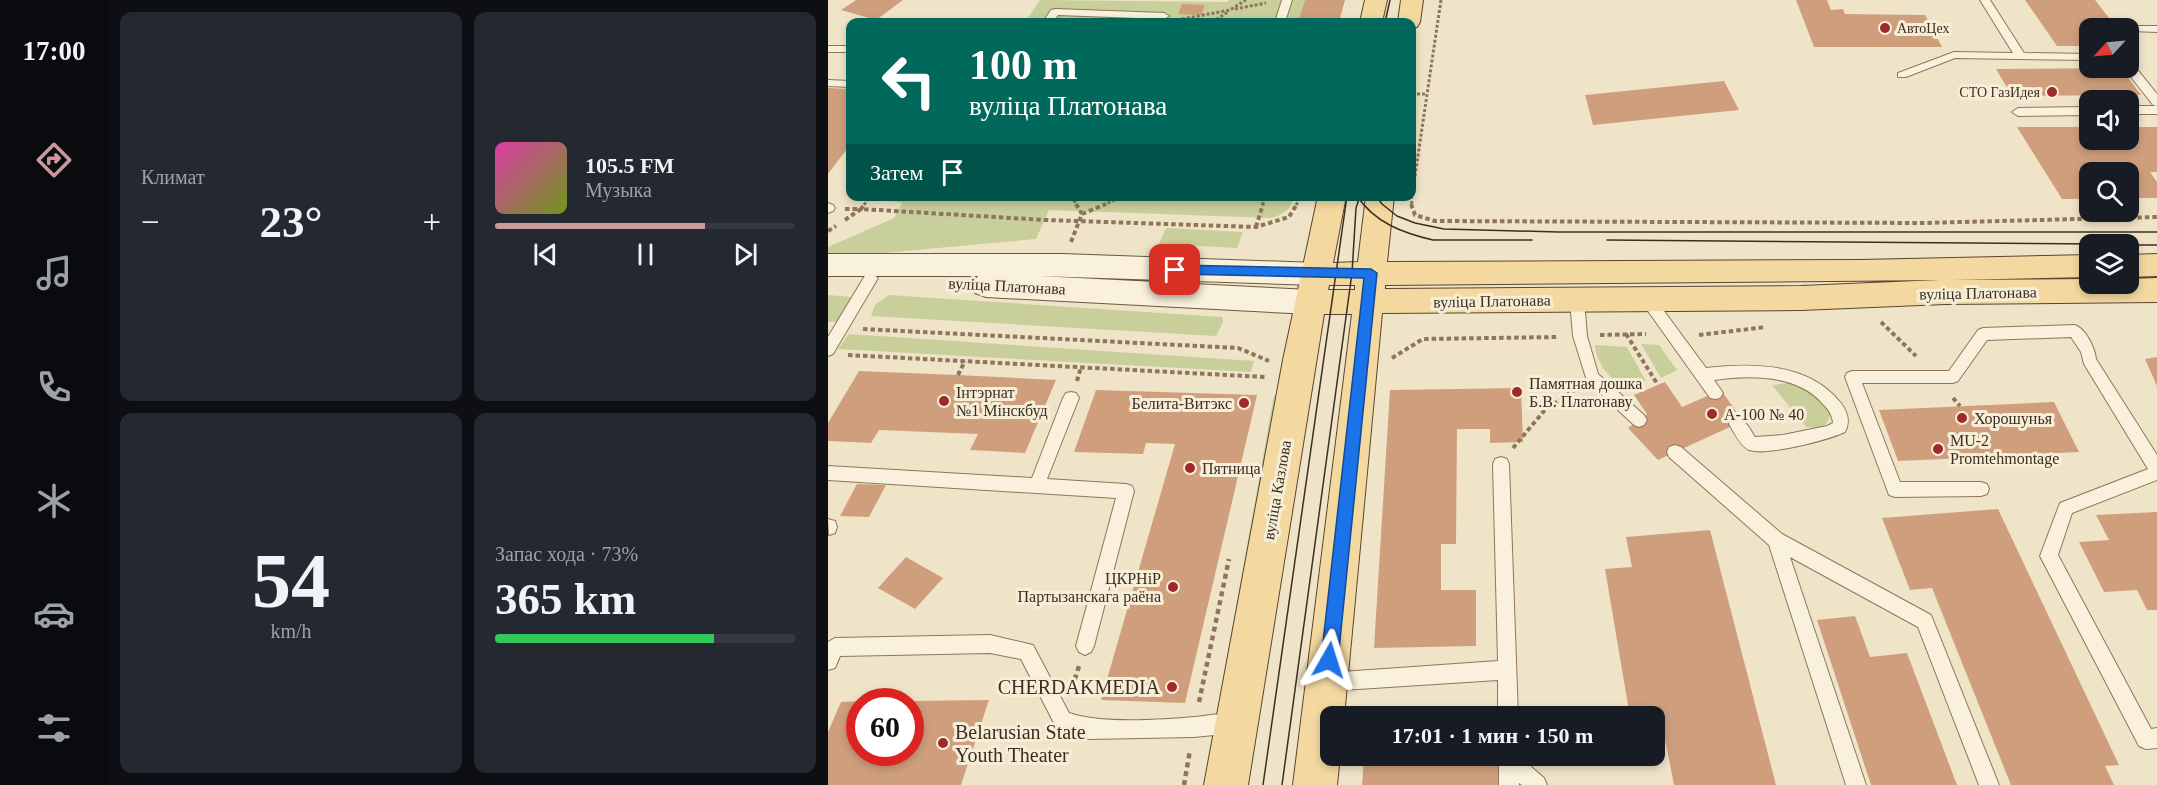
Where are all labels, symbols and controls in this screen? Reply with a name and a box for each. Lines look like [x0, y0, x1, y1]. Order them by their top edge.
north arrow [2079, 18, 2139, 78]
map controls [2079, 18, 2139, 294]
marker: АвтоЦех [1878, 21, 1892, 35]
place label: АвтоЦех [1897, 21, 1949, 36]
text: 17:00 [23, 36, 86, 66]
icon: left [870, 42, 948, 120]
text: 100 m [969, 42, 1078, 88]
place label: СТО ГазИдея [1959, 85, 2041, 100]
marker: СТО ГазИдея [2045, 85, 2059, 99]
button: sound [2079, 90, 2139, 150]
text: вуліца Платонава [969, 91, 1167, 121]
icon: directions [33, 139, 75, 181]
text: 105.5 FM [585, 153, 674, 178]
icon: arrive [936, 156, 969, 189]
text: Затем [870, 160, 924, 185]
button: search [2079, 162, 2139, 222]
text: Климат [141, 166, 205, 188]
text: Музыка [585, 179, 652, 201]
text: 23° [260, 197, 323, 247]
text: − [141, 204, 160, 240]
text: + [422, 204, 441, 240]
button: layers [2079, 234, 2139, 294]
icon: previous [529, 238, 562, 271]
icon: pause [629, 238, 662, 271]
icon: next [729, 238, 762, 271]
pin [1149, 244, 1200, 295]
icon: music [33, 252, 75, 294]
icon: arrive [1158, 253, 1191, 286]
street label: вуліца Платонава [948, 274, 1066, 299]
street label: вуліца Платонава [1919, 283, 2037, 304]
street label: вуліца Платонава [1433, 291, 1551, 312]
icon: phone [33, 366, 75, 408]
place label: Памятная дошка Б.В. Платонаву [1529, 375, 1642, 411]
place label: Інтэрнат №1 Мінскбуд [956, 384, 1048, 420]
marker: Памятная дошка Б.В. Платонаву [1510, 385, 1524, 399]
marker: Інтэрнат №1 Мінскбуд [937, 394, 951, 408]
place label: Белита-Витэкс [1132, 395, 1232, 412]
marker: Белита-Витэкс [1237, 396, 1251, 410]
place label: А-100 № 40 [1724, 406, 1804, 423]
marker: А-100 № 40 [1705, 407, 1719, 421]
place label: Хорошунья [1974, 410, 2053, 428]
marker: Хорошунья [1955, 411, 1969, 425]
place label: MU-2 Promtehmontage [1950, 432, 2059, 468]
street label: вуліца Казлова [1260, 439, 1295, 541]
marker: MU-2 Promtehmontage [1931, 442, 1945, 456]
place label: Пятница [1202, 460, 1261, 478]
marker: Пятница [1183, 461, 1197, 475]
icon: climate [33, 480, 75, 522]
text: 54 [252, 537, 330, 624]
text: Запас хода · 73% [495, 543, 638, 565]
place label: ЦКРНіР Партызанскага раёна [1018, 570, 1161, 606]
text: 365 km [495, 574, 636, 624]
marker: ЦКРНіР Партызанскага раёна [1166, 580, 1180, 594]
icon: car [33, 593, 75, 635]
text: km/h [270, 620, 312, 642]
position arrow [1297, 628, 1361, 692]
place label: CHERDAKMEDIA [998, 676, 1161, 698]
marker: CHERDAKMEDIA [1165, 680, 1179, 694]
speed limit sign: 60 [846, 688, 924, 766]
icon: filters [33, 707, 75, 749]
place label: Belarusian State Youth Theater [955, 721, 1086, 766]
text: 17:01 · 1 мин · 150 m [1392, 723, 1593, 748]
marker: Belarusian State Youth Theater [936, 736, 950, 750]

